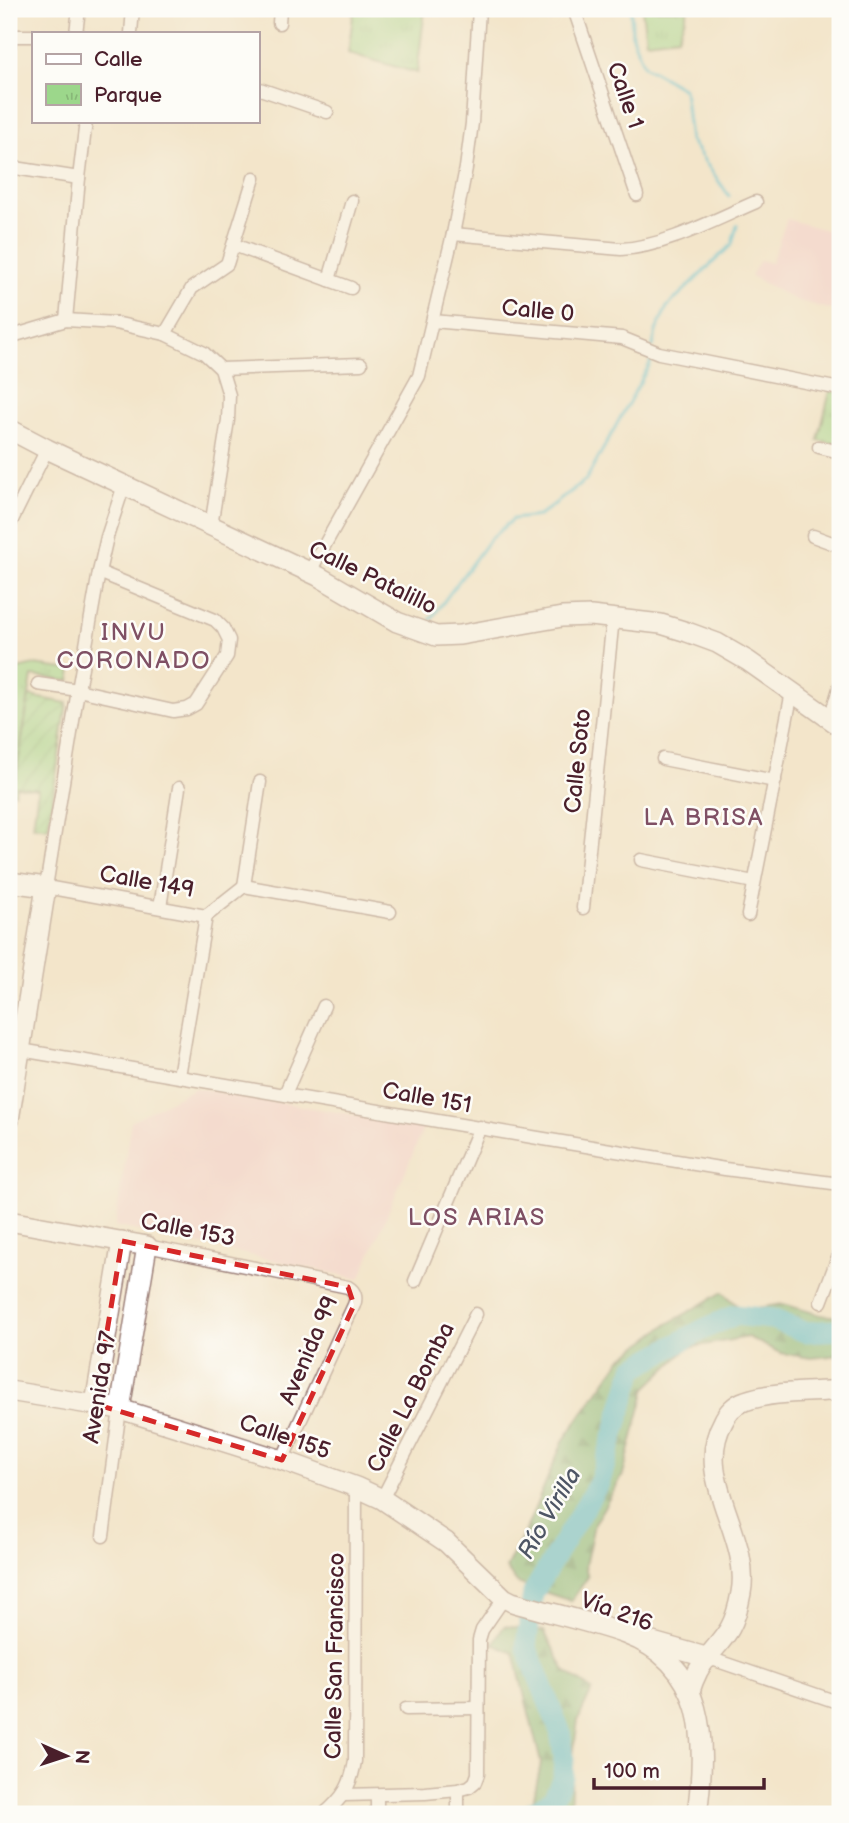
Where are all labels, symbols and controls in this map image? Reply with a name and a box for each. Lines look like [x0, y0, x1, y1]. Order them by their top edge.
legend [32, 32, 259, 122]
text: Calle [94, 47, 143, 72]
street label: Calle 1 [601, 59, 649, 132]
text: Parque [94, 83, 162, 108]
street label: Calle 0 [500, 294, 575, 328]
street label: Calle Patalillo [304, 535, 441, 621]
district label: INVU CORONADO [57, 618, 211, 675]
street label: Calle Soto [559, 707, 597, 815]
district label: LA BRISA [643, 803, 765, 832]
street label: Calle 149 [97, 860, 196, 904]
street label: Calle 151 [380, 1076, 474, 1120]
district label: LOS ARIAS [408, 1203, 546, 1232]
street label: Calle 153 [138, 1207, 237, 1253]
street label: Avenida 99 [274, 1292, 344, 1409]
street label: Calle La Bomba [361, 1318, 461, 1477]
street label: Avenida 97 [77, 1328, 123, 1445]
street label: Calle 155 [235, 1408, 334, 1466]
water label: Río Virilla [512, 1462, 587, 1564]
street label: Calle San Francisco [319, 1552, 351, 1760]
street label: Vía 216 [577, 1586, 657, 1638]
north arrow [32, 1722, 102, 1792]
scale bar [594, 1746, 763, 1790]
text: N [70, 1749, 93, 1765]
text: 100 m [604, 1759, 660, 1784]

